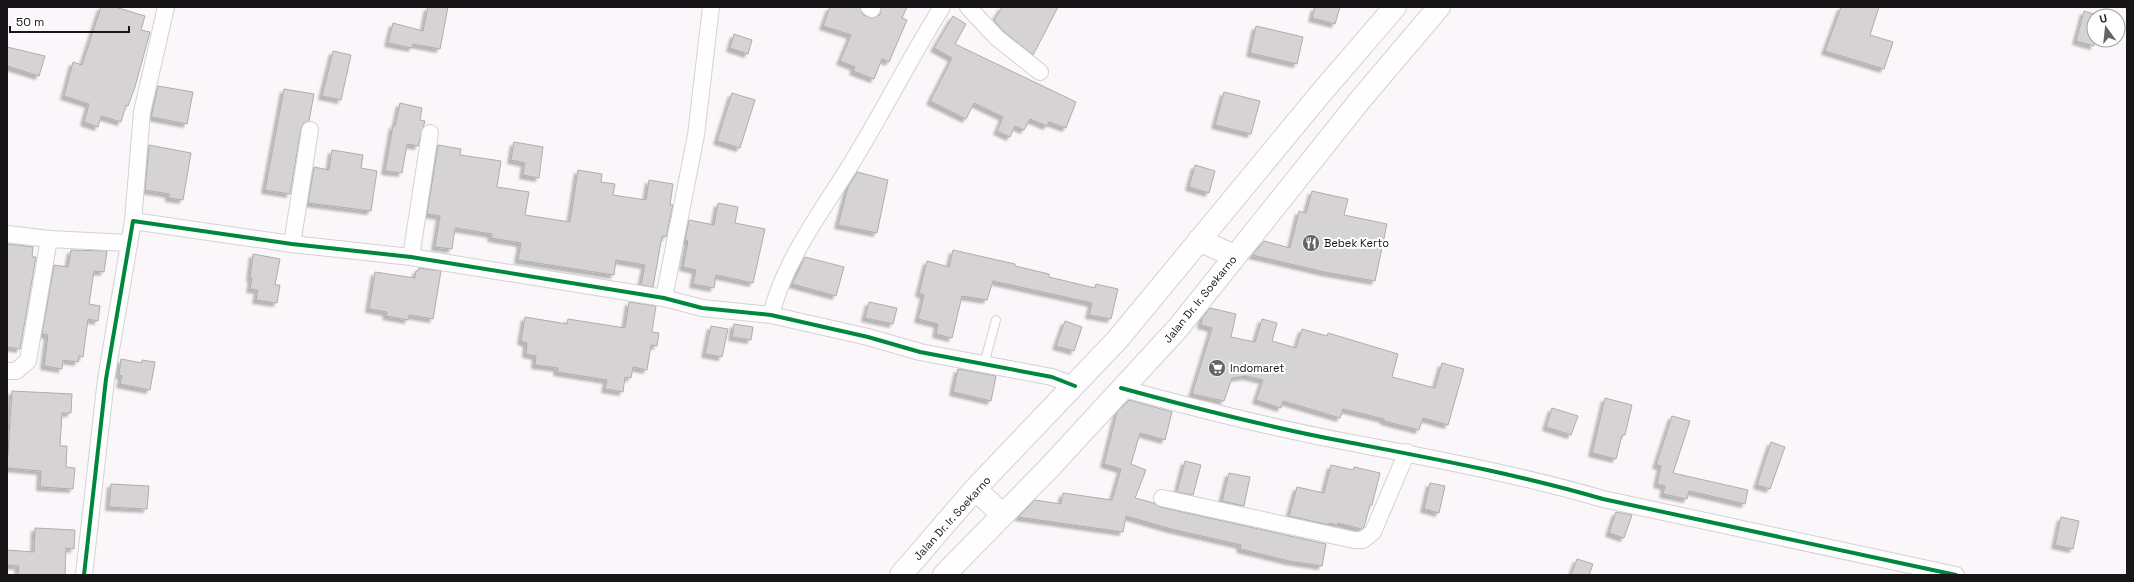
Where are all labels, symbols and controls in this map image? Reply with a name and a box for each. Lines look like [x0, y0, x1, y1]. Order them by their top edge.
scale bar [10, 8, 129, 34]
north arrow [2086, 8, 2126, 48]
text: U [2098, 11, 2109, 26]
text: 50 m [16, 14, 44, 30]
restaurant icon: Bebek Kerto [1301, 233, 1321, 253]
place label: Bebek Kerto [1324, 236, 1389, 250]
street label: Jalan Dr. Ir. Soekarno [1160, 252, 1240, 346]
supermarket icon: Indomaret [1207, 358, 1227, 378]
place label: Indomaret [1230, 361, 1284, 375]
street label: Jalan Dr. Ir. Soekarno [911, 473, 994, 563]

